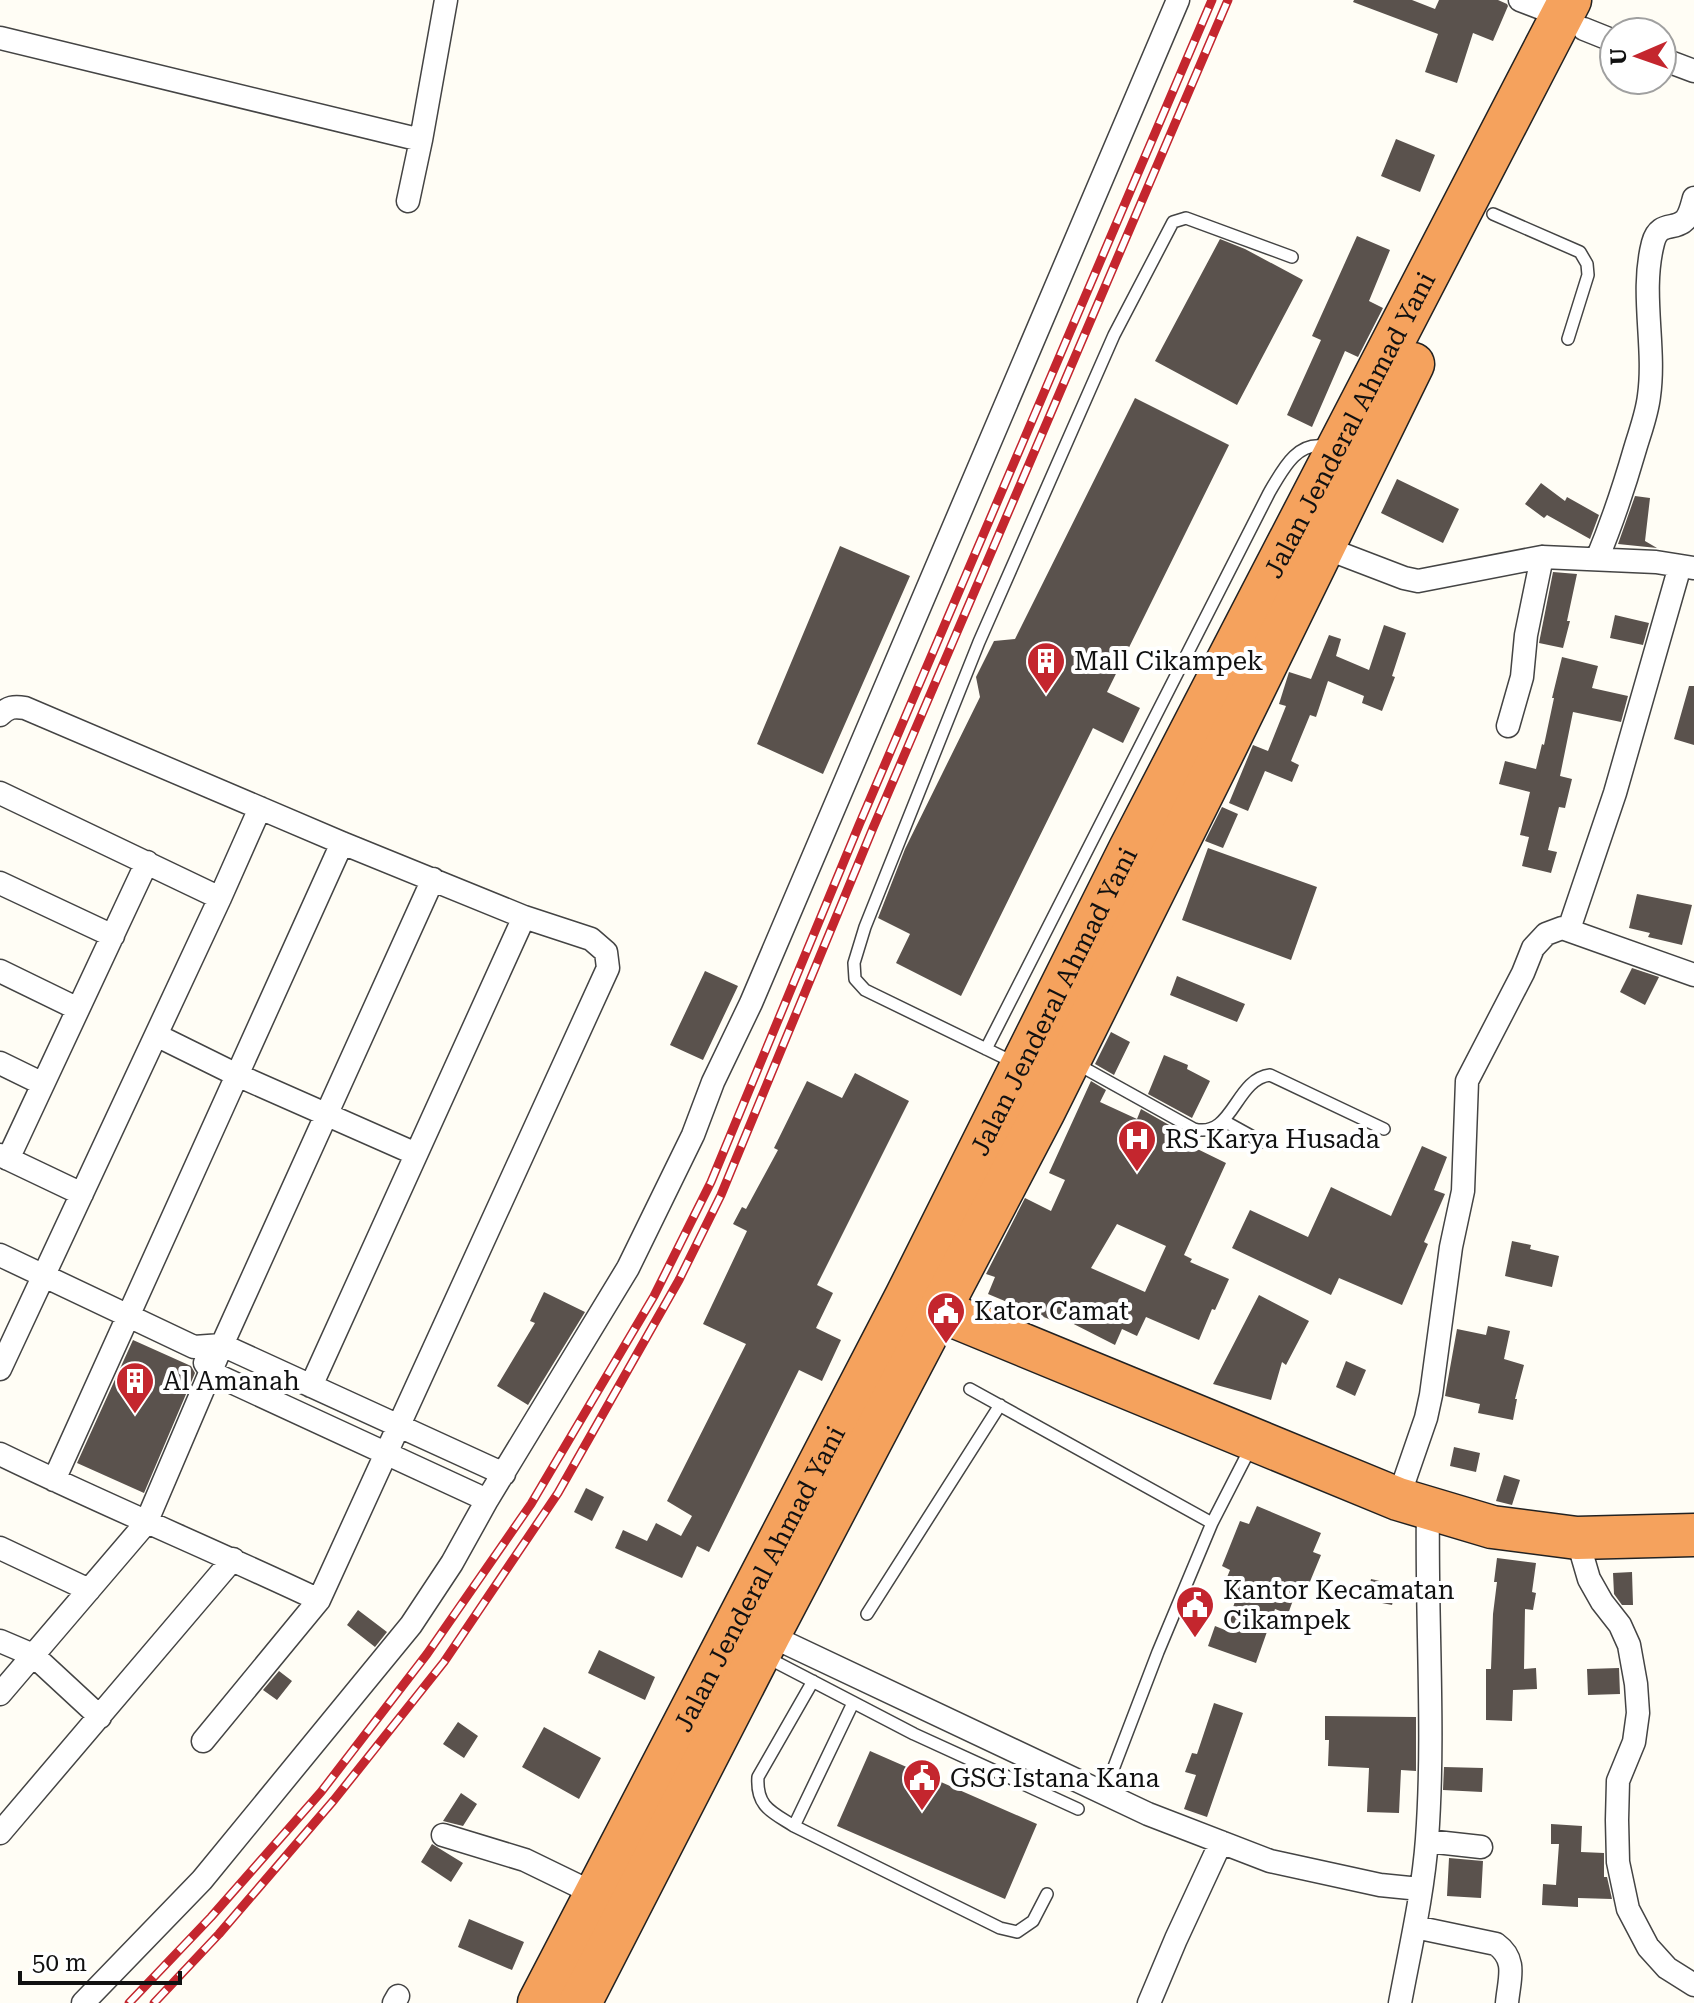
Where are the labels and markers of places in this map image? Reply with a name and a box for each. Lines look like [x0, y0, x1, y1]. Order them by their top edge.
building icon: Mall Cikampek [1025, 640, 1067, 695]
place label: Mall Cikampek [1074, 646, 1263, 676]
hospital icon: RS Karya Husada [1116, 1118, 1158, 1173]
place label: RS Karya Husada [1165, 1124, 1380, 1154]
public building icon: Kator Camat [925, 1290, 967, 1345]
place label: Kator Camat [974, 1296, 1129, 1326]
building icon: Al Amanah [114, 1360, 156, 1415]
place label: Al Amanah [163, 1366, 300, 1396]
place label: Kantor Kecamatan Cikampek [1223, 1575, 1455, 1635]
public building icon: Kantor Kecamatan Cikampek [1174, 1584, 1216, 1639]
public building icon: GSG Istana Kana [901, 1757, 943, 1812]
place label: GSG Istana Kana [950, 1763, 1160, 1793]

